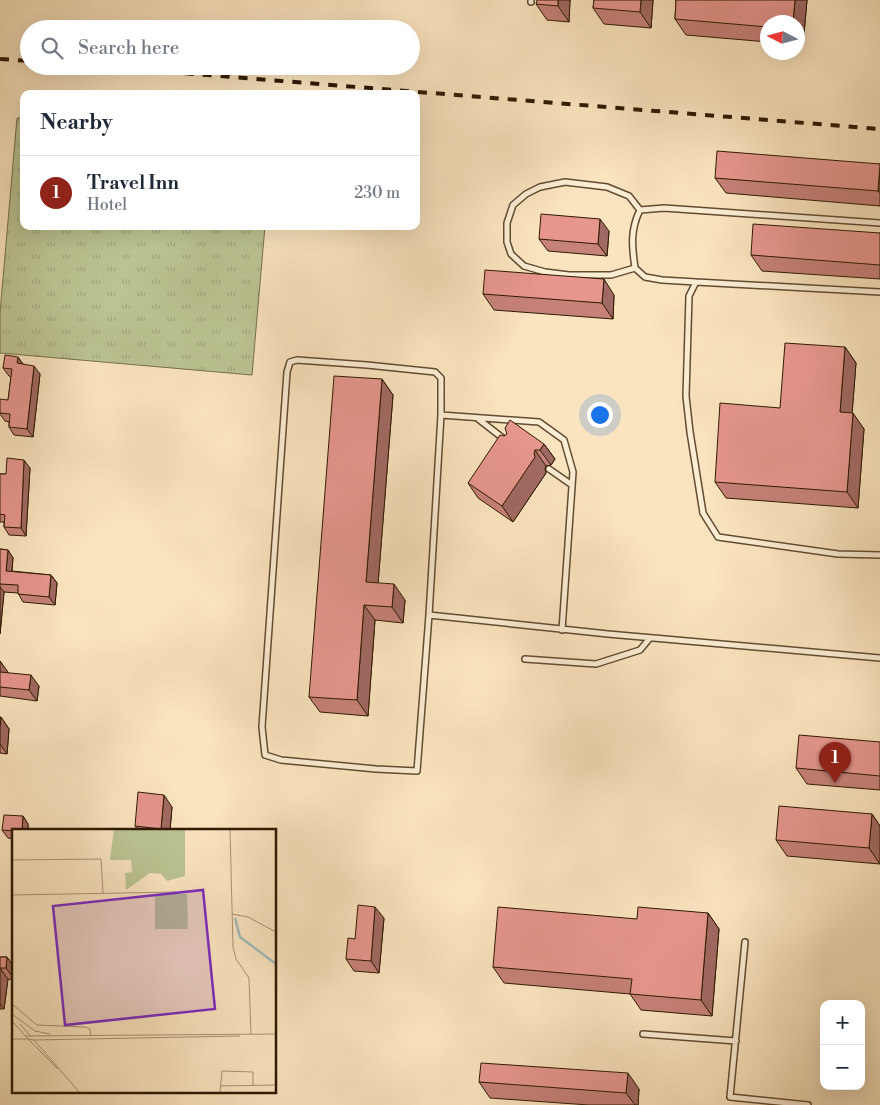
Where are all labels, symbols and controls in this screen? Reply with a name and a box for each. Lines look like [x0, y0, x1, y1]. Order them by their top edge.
north arrow [760, 15, 805, 60]
search box [20, 20, 420, 75]
icon: search [38, 34, 66, 62]
text: Search here [78, 36, 179, 60]
text: Nearby [40, 110, 113, 136]
text: Travel Inn [87, 171, 179, 195]
text: 1 [52, 183, 60, 203]
text: 230 m [354, 183, 400, 203]
text: Hotel [87, 195, 127, 215]
your location [587, 402, 613, 428]
pin: 1 [819, 742, 851, 783]
inset map [12, 829, 276, 1092]
map controls [820, 1000, 865, 1090]
button: + [820, 1000, 865, 1045]
button: − [820, 1045, 865, 1090]

